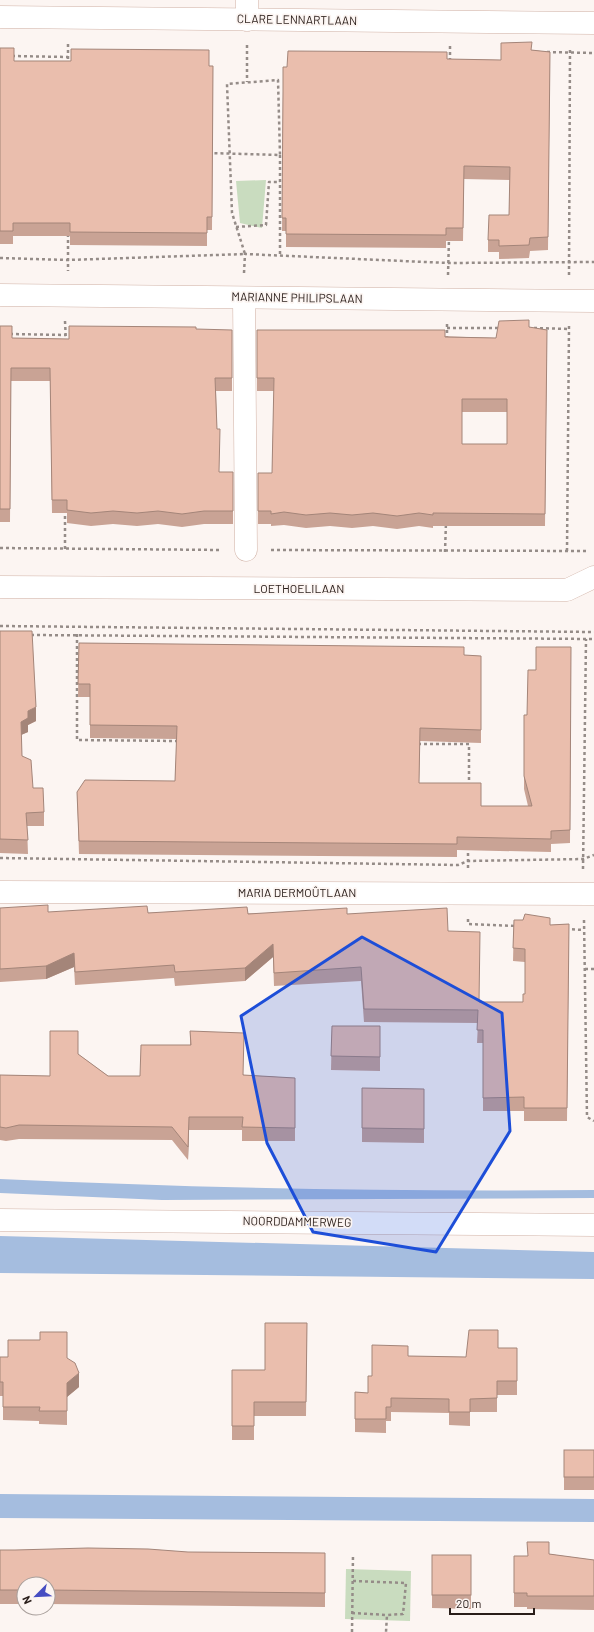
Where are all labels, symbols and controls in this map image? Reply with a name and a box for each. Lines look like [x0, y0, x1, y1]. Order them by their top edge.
street label: CLARE LENNARTLAAN [237, 11, 357, 27]
street label: MARIANNE PHILIPSLAAN [231, 289, 363, 305]
street label: LOETHOELILAAN [254, 581, 344, 595]
street label: MARIA DERMOÛTLAAN [238, 885, 356, 899]
street label: NOORDDAMMERWEG [242, 1213, 352, 1229]
north arrow [16, 1576, 56, 1616]
scale bar [450, 1590, 534, 1616]
text: N [19, 1594, 34, 1606]
text: 20 m [456, 1596, 482, 1610]

